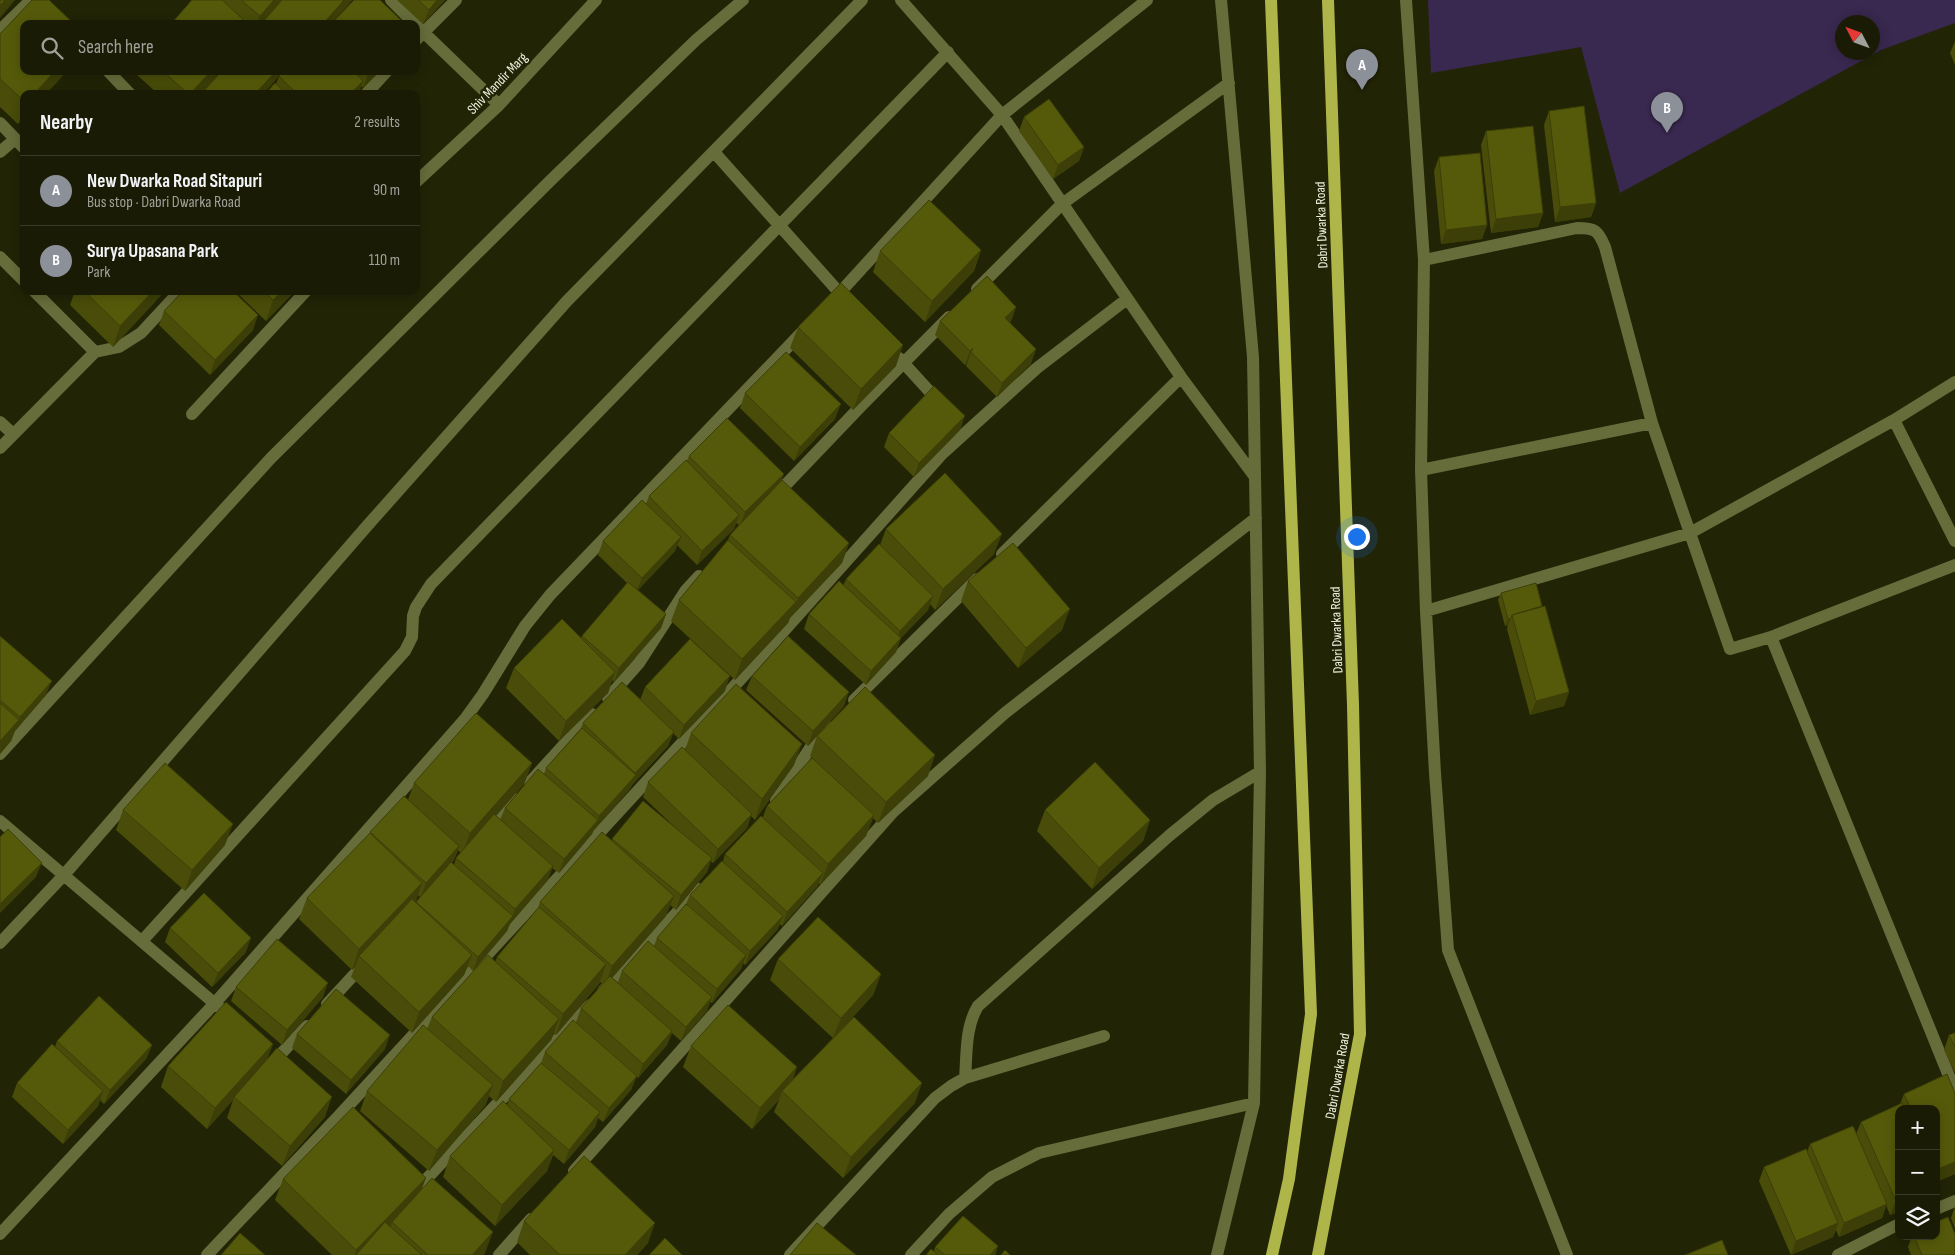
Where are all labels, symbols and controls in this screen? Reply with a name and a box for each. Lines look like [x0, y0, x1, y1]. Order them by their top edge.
north arrow [1835, 15, 1880, 60]
search box [20, 20, 420, 75]
icon: search [38, 34, 66, 62]
text: Search here [78, 36, 154, 59]
street label: Shiv Mandir Marg [464, 49, 531, 118]
pin: A [1346, 49, 1378, 90]
pin: B [1651, 92, 1683, 133]
text: Nearby [40, 110, 93, 135]
text: 2 results [354, 113, 400, 132]
text: New Dwarka Road Sitapuri [87, 170, 262, 193]
text: A [52, 181, 60, 200]
text: 90 m [373, 181, 400, 200]
street label: Dabri Dwarka Road [1311, 181, 1332, 269]
text: Bus stop · Dabri Dwarka Road [87, 193, 241, 212]
text: Surya Upasana Park [87, 240, 219, 263]
text: B [52, 251, 60, 270]
text: 110 m [369, 251, 400, 270]
text: Park [87, 263, 110, 282]
your location [1344, 524, 1370, 550]
street label: Dabri Dwarka Road [1326, 586, 1347, 674]
street label: Dabri Dwarka Road [1322, 1032, 1353, 1120]
map controls [1895, 1105, 1940, 1240]
button: + [1895, 1105, 1940, 1150]
button: − [1895, 1150, 1940, 1195]
button: layers [1895, 1195, 1940, 1240]

